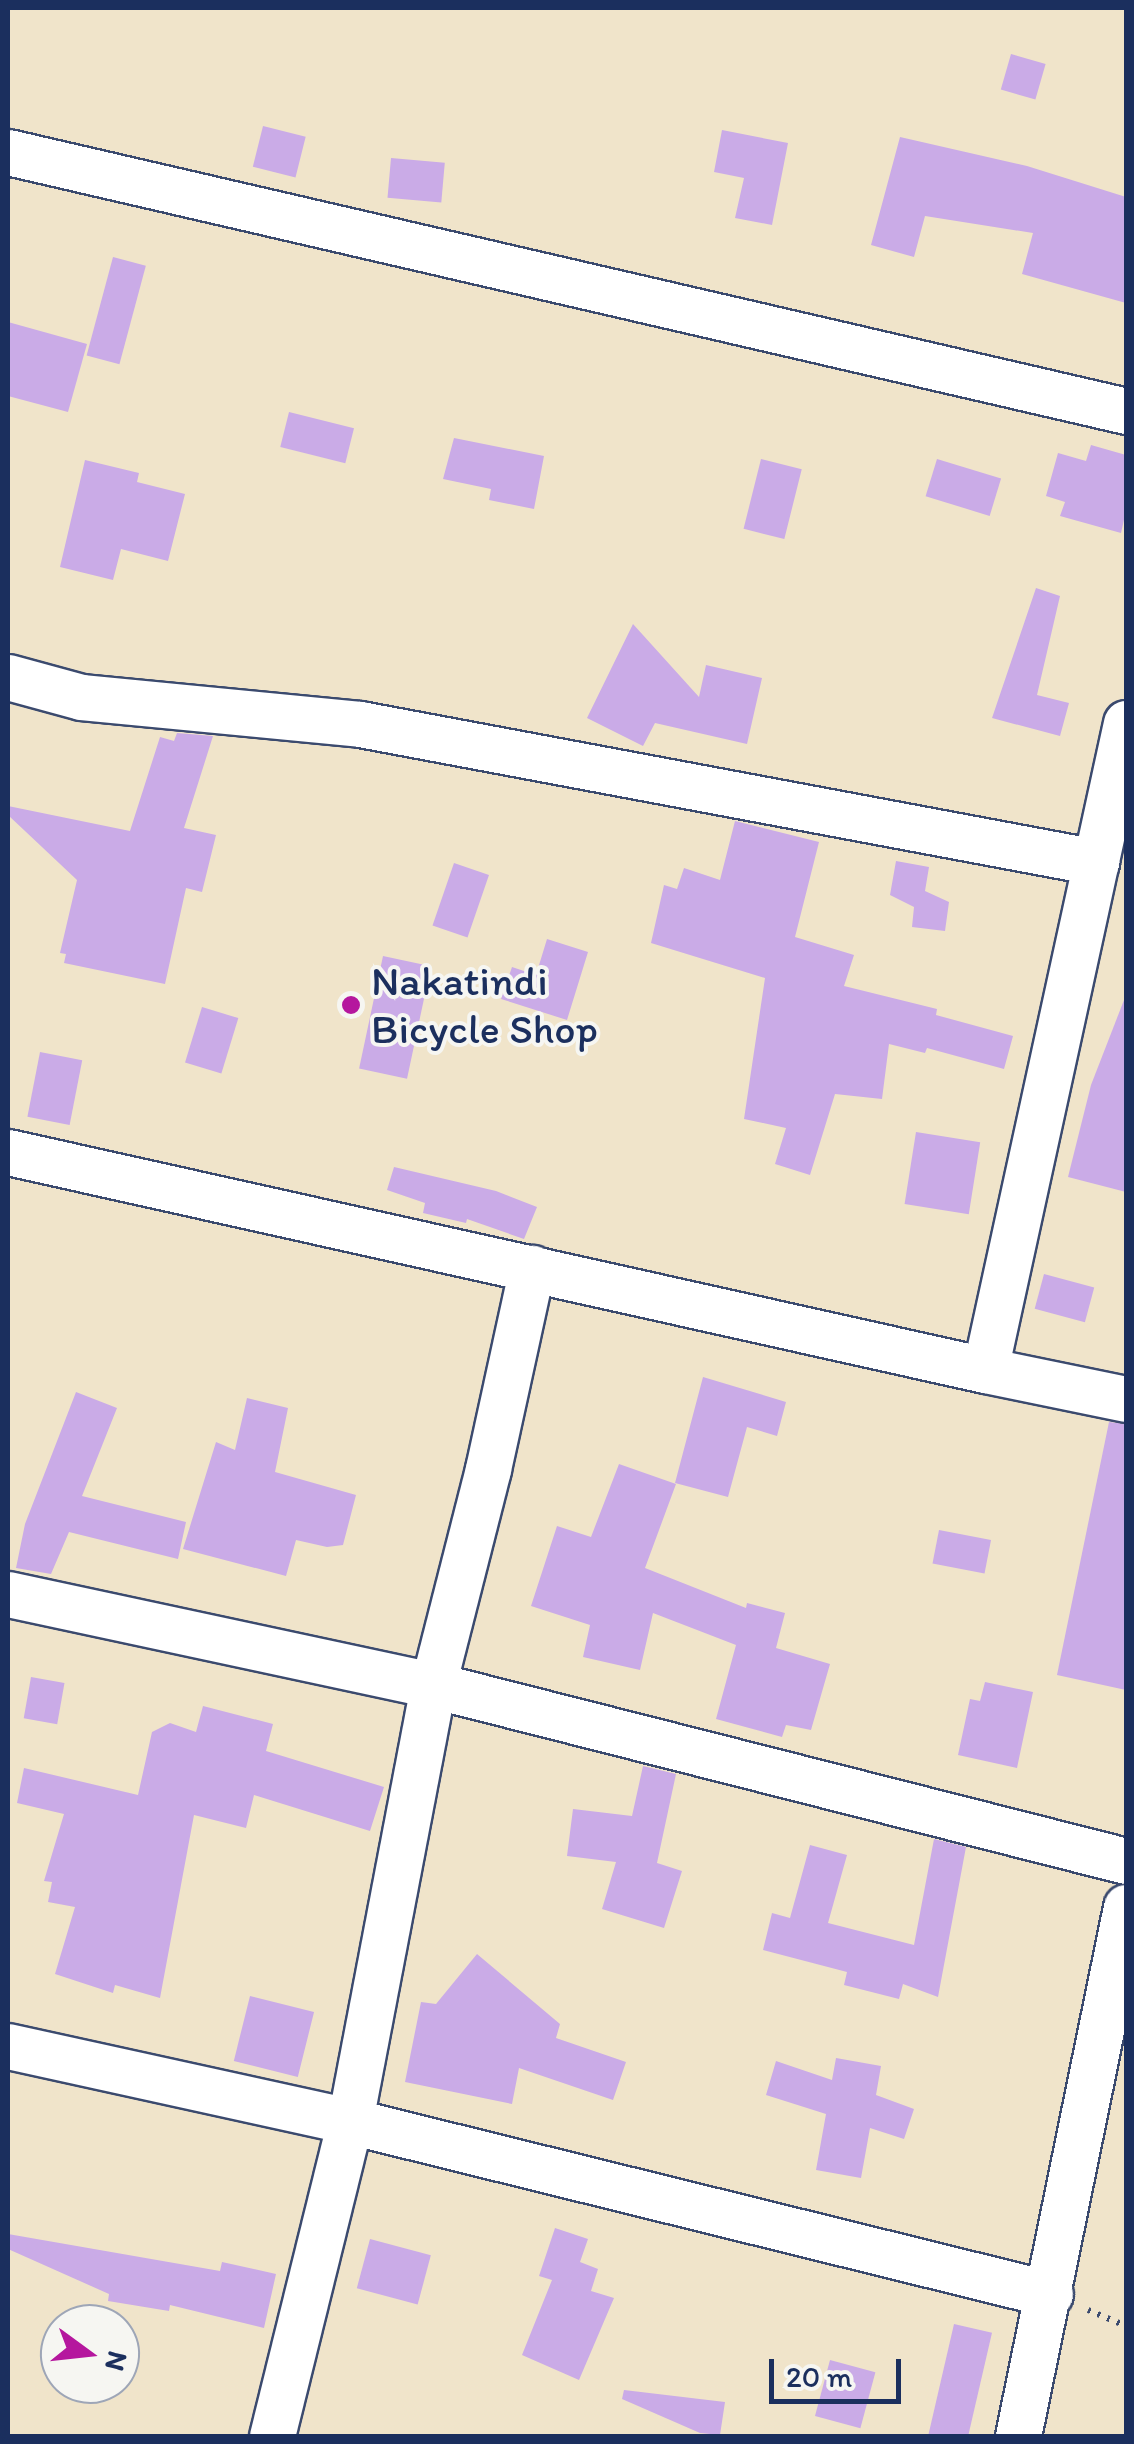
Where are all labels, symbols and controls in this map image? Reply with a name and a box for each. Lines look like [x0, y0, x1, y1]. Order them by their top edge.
place label: Nakatindi Bicycle Shop [371, 956, 598, 1054]
marker: Nakatindi Bicycle Shop [340, 994, 362, 1016]
north arrow [40, 2304, 140, 2404]
scale bar [774, 2339, 906, 2401]
text: N [98, 2348, 136, 2375]
text: 20 m [786, 2358, 852, 2395]

